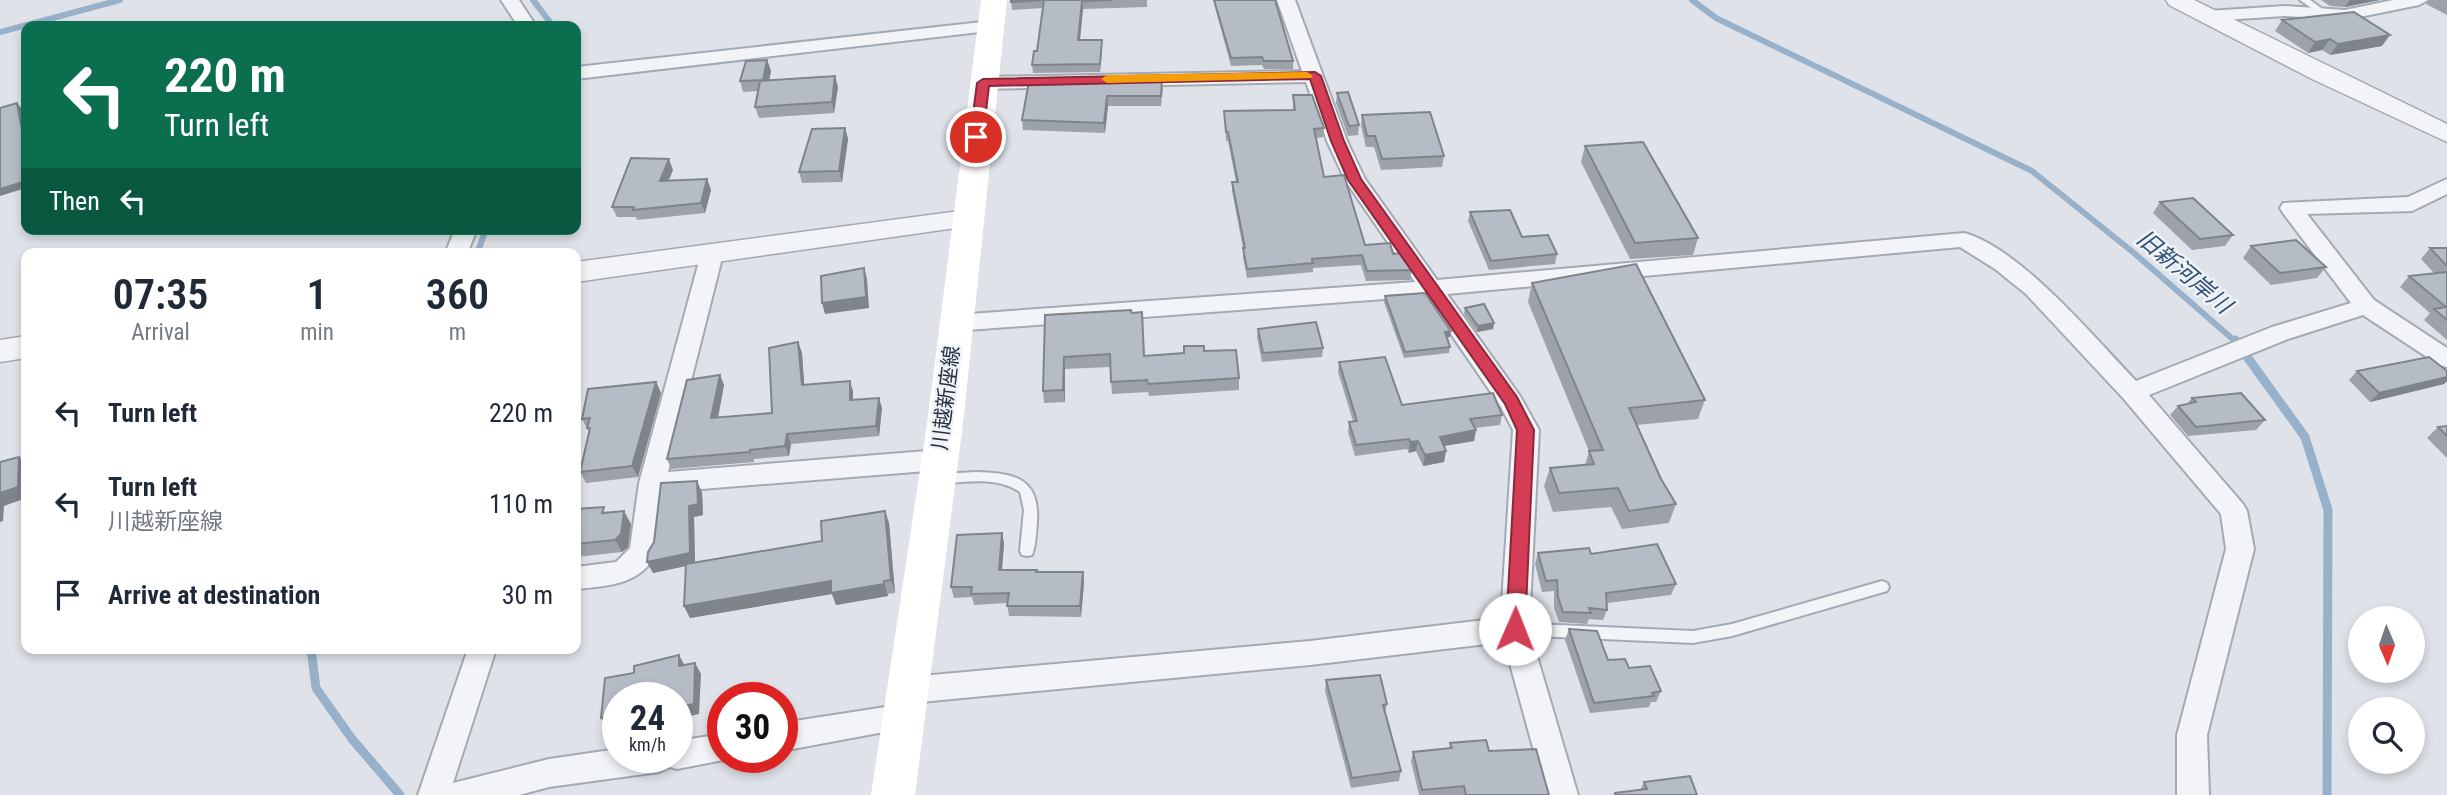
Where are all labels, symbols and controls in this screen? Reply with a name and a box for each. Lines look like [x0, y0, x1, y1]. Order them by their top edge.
text: 220 m [164, 47, 286, 104]
icon: left [49, 49, 140, 140]
text: Turn left [164, 106, 269, 144]
pin [946, 107, 1006, 167]
icon: arrive [957, 118, 995, 156]
icon: left [114, 182, 152, 220]
text: Then [49, 186, 100, 216]
water label: 旧新河岸川 [2131, 225, 2239, 321]
text: 07:35 [113, 270, 208, 319]
text: 1 [307, 270, 328, 319]
text: 360 [426, 270, 489, 319]
text: Arrival [131, 319, 190, 346]
text: min [300, 319, 334, 346]
text: m [449, 319, 466, 346]
street label: 川越新座線 [928, 344, 964, 452]
icon: left [49, 394, 87, 432]
text: Turn left [108, 398, 197, 428]
text: 220 m [489, 398, 553, 428]
text: Turn left [108, 472, 197, 502]
icon: left [49, 485, 87, 523]
text: 110 m [489, 489, 553, 519]
text: 川越新座線 [108, 508, 223, 535]
icon: arrive [49, 576, 87, 614]
text: Arrive at destination [108, 580, 320, 610]
text: 30 m [502, 580, 553, 610]
position arrow [1478, 592, 1552, 666]
north arrow [2348, 606, 2426, 682]
map controls [2348, 606, 2425, 774]
speed limit sign: 30 [707, 682, 798, 773]
button: search [2348, 697, 2425, 774]
text: 24 [630, 698, 665, 739]
text: km/h [629, 734, 666, 755]

